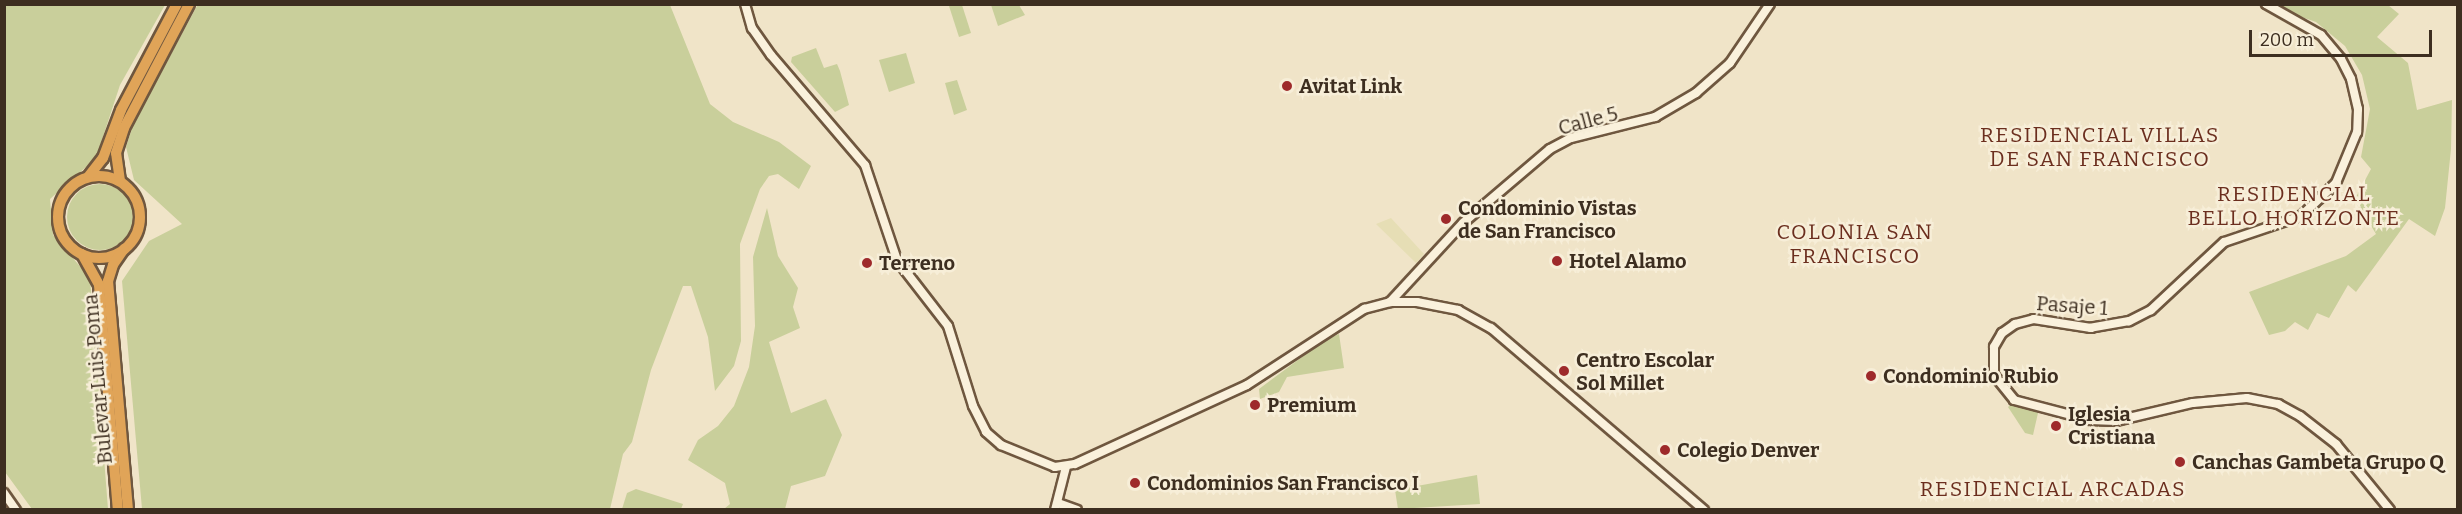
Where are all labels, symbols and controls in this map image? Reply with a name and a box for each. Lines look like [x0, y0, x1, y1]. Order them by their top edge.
scale bar [2252, 18, 2435, 56]
text: 200 m [2260, 29, 2314, 51]
place label: Avitat Link [1299, 74, 1402, 98]
marker: Avitat Link [1280, 79, 1294, 93]
street label: Calle 5 [1556, 102, 1620, 140]
district label: RESIDENCIAL VILLAS DE SAN FRANCISCO [1980, 122, 2220, 172]
district label: RESIDENCIAL BELLO HORIZONTE [2187, 181, 2401, 231]
place label: Condominio Vistas de San Francisco [1458, 196, 1637, 243]
marker: Condominio Vistas de San Francisco [1439, 212, 1453, 226]
district label: COLONIA SAN FRANCISCO [1777, 219, 1933, 269]
place label: Hotel Alamo [1569, 249, 1687, 273]
place label: Terreno [879, 251, 955, 275]
marker: Hotel Alamo [1550, 254, 1564, 268]
marker: Terreno [860, 256, 874, 270]
street label: Pasaje 1 [2036, 292, 2108, 320]
street label: Bulevar Luis Poma [79, 293, 117, 465]
place label: Centro Escolar Sol Millet [1576, 348, 1714, 395]
marker: Centro Escolar Sol Millet [1557, 364, 1571, 378]
place label: Condominio Rubio [1883, 364, 2058, 388]
marker: Condominio Rubio [1864, 369, 1878, 383]
place label: Premium [1267, 393, 1356, 417]
marker: Premium [1248, 398, 1262, 412]
place label: Iglesia Cristiana [2068, 402, 2155, 449]
marker: Iglesia Cristiana [2049, 419, 2063, 433]
place label: Colegio Denver [1677, 438, 1819, 462]
marker: Colegio Denver [1658, 443, 1672, 457]
place label: Canchas Gambeta Grupo Q [2192, 450, 2444, 474]
marker: Canchas Gambeta Grupo Q [2173, 455, 2187, 469]
place label: Condominios San Francisco I [1147, 471, 1419, 495]
marker: Condominios San Francisco I [1128, 476, 1142, 490]
district label: RESIDENCIAL ARCADAS [1920, 476, 2186, 502]

